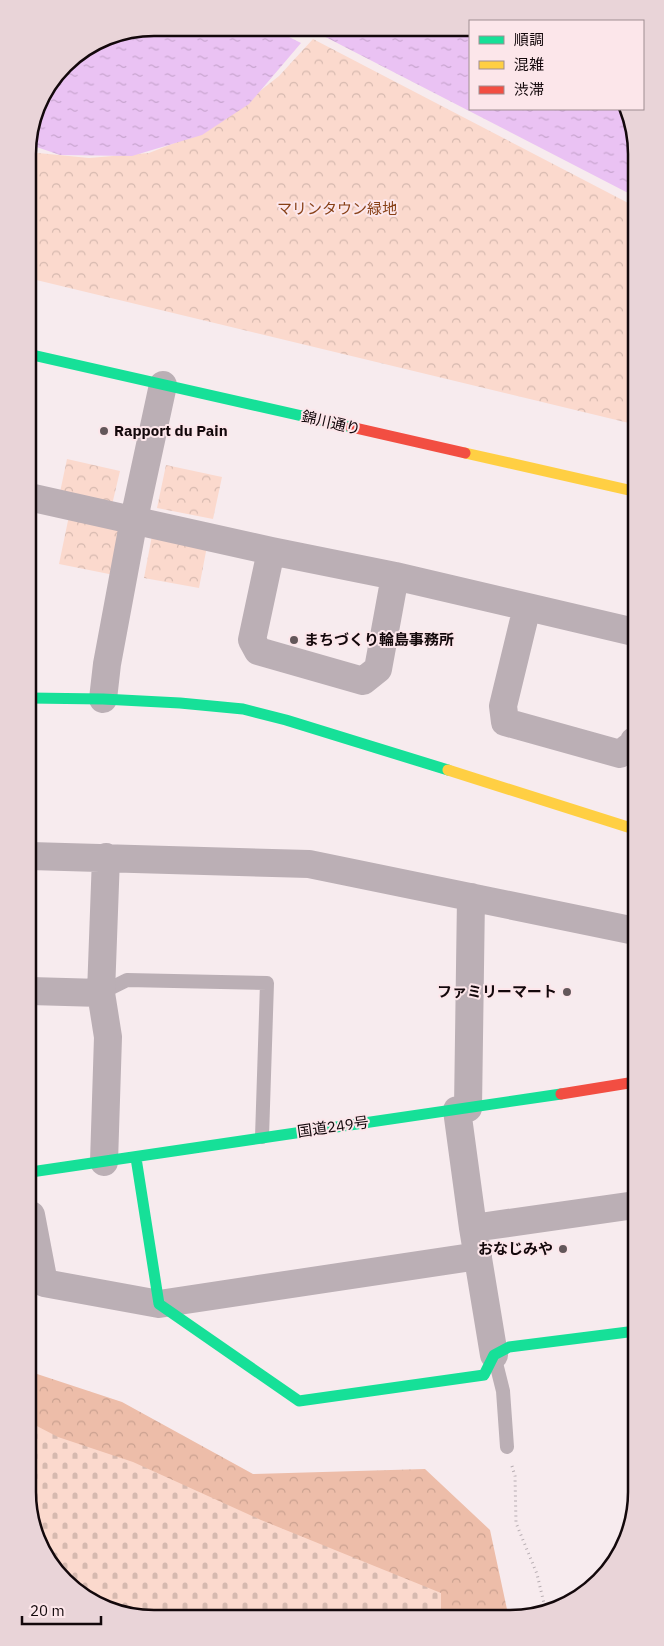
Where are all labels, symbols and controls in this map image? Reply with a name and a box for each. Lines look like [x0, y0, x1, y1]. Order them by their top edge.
legend [469, 20, 644, 110]
text: 順調 [514, 30, 544, 49]
text: 混雑 [514, 55, 544, 74]
text: 渋滞 [514, 80, 544, 99]
park label: マリンタウン緑地 [277, 199, 397, 218]
street label: 錦川通り [300, 407, 362, 439]
place label: Rapport du Pain [114, 421, 228, 440]
marker: Rapport du Pain [98, 425, 110, 437]
place label: まちづくり輪島事務所 [304, 630, 454, 649]
marker: まちづくり輪島事務所 [288, 634, 300, 646]
place label: ファミリーマート [437, 982, 557, 1001]
marker: ファミリーマート [561, 986, 573, 998]
street label: 国道249号 [296, 1112, 370, 1141]
place label: おなじみや [478, 1239, 553, 1258]
marker: おなじみや [557, 1243, 569, 1255]
scale bar [22, 1594, 101, 1626]
text: 20 m [30, 1601, 65, 1620]

